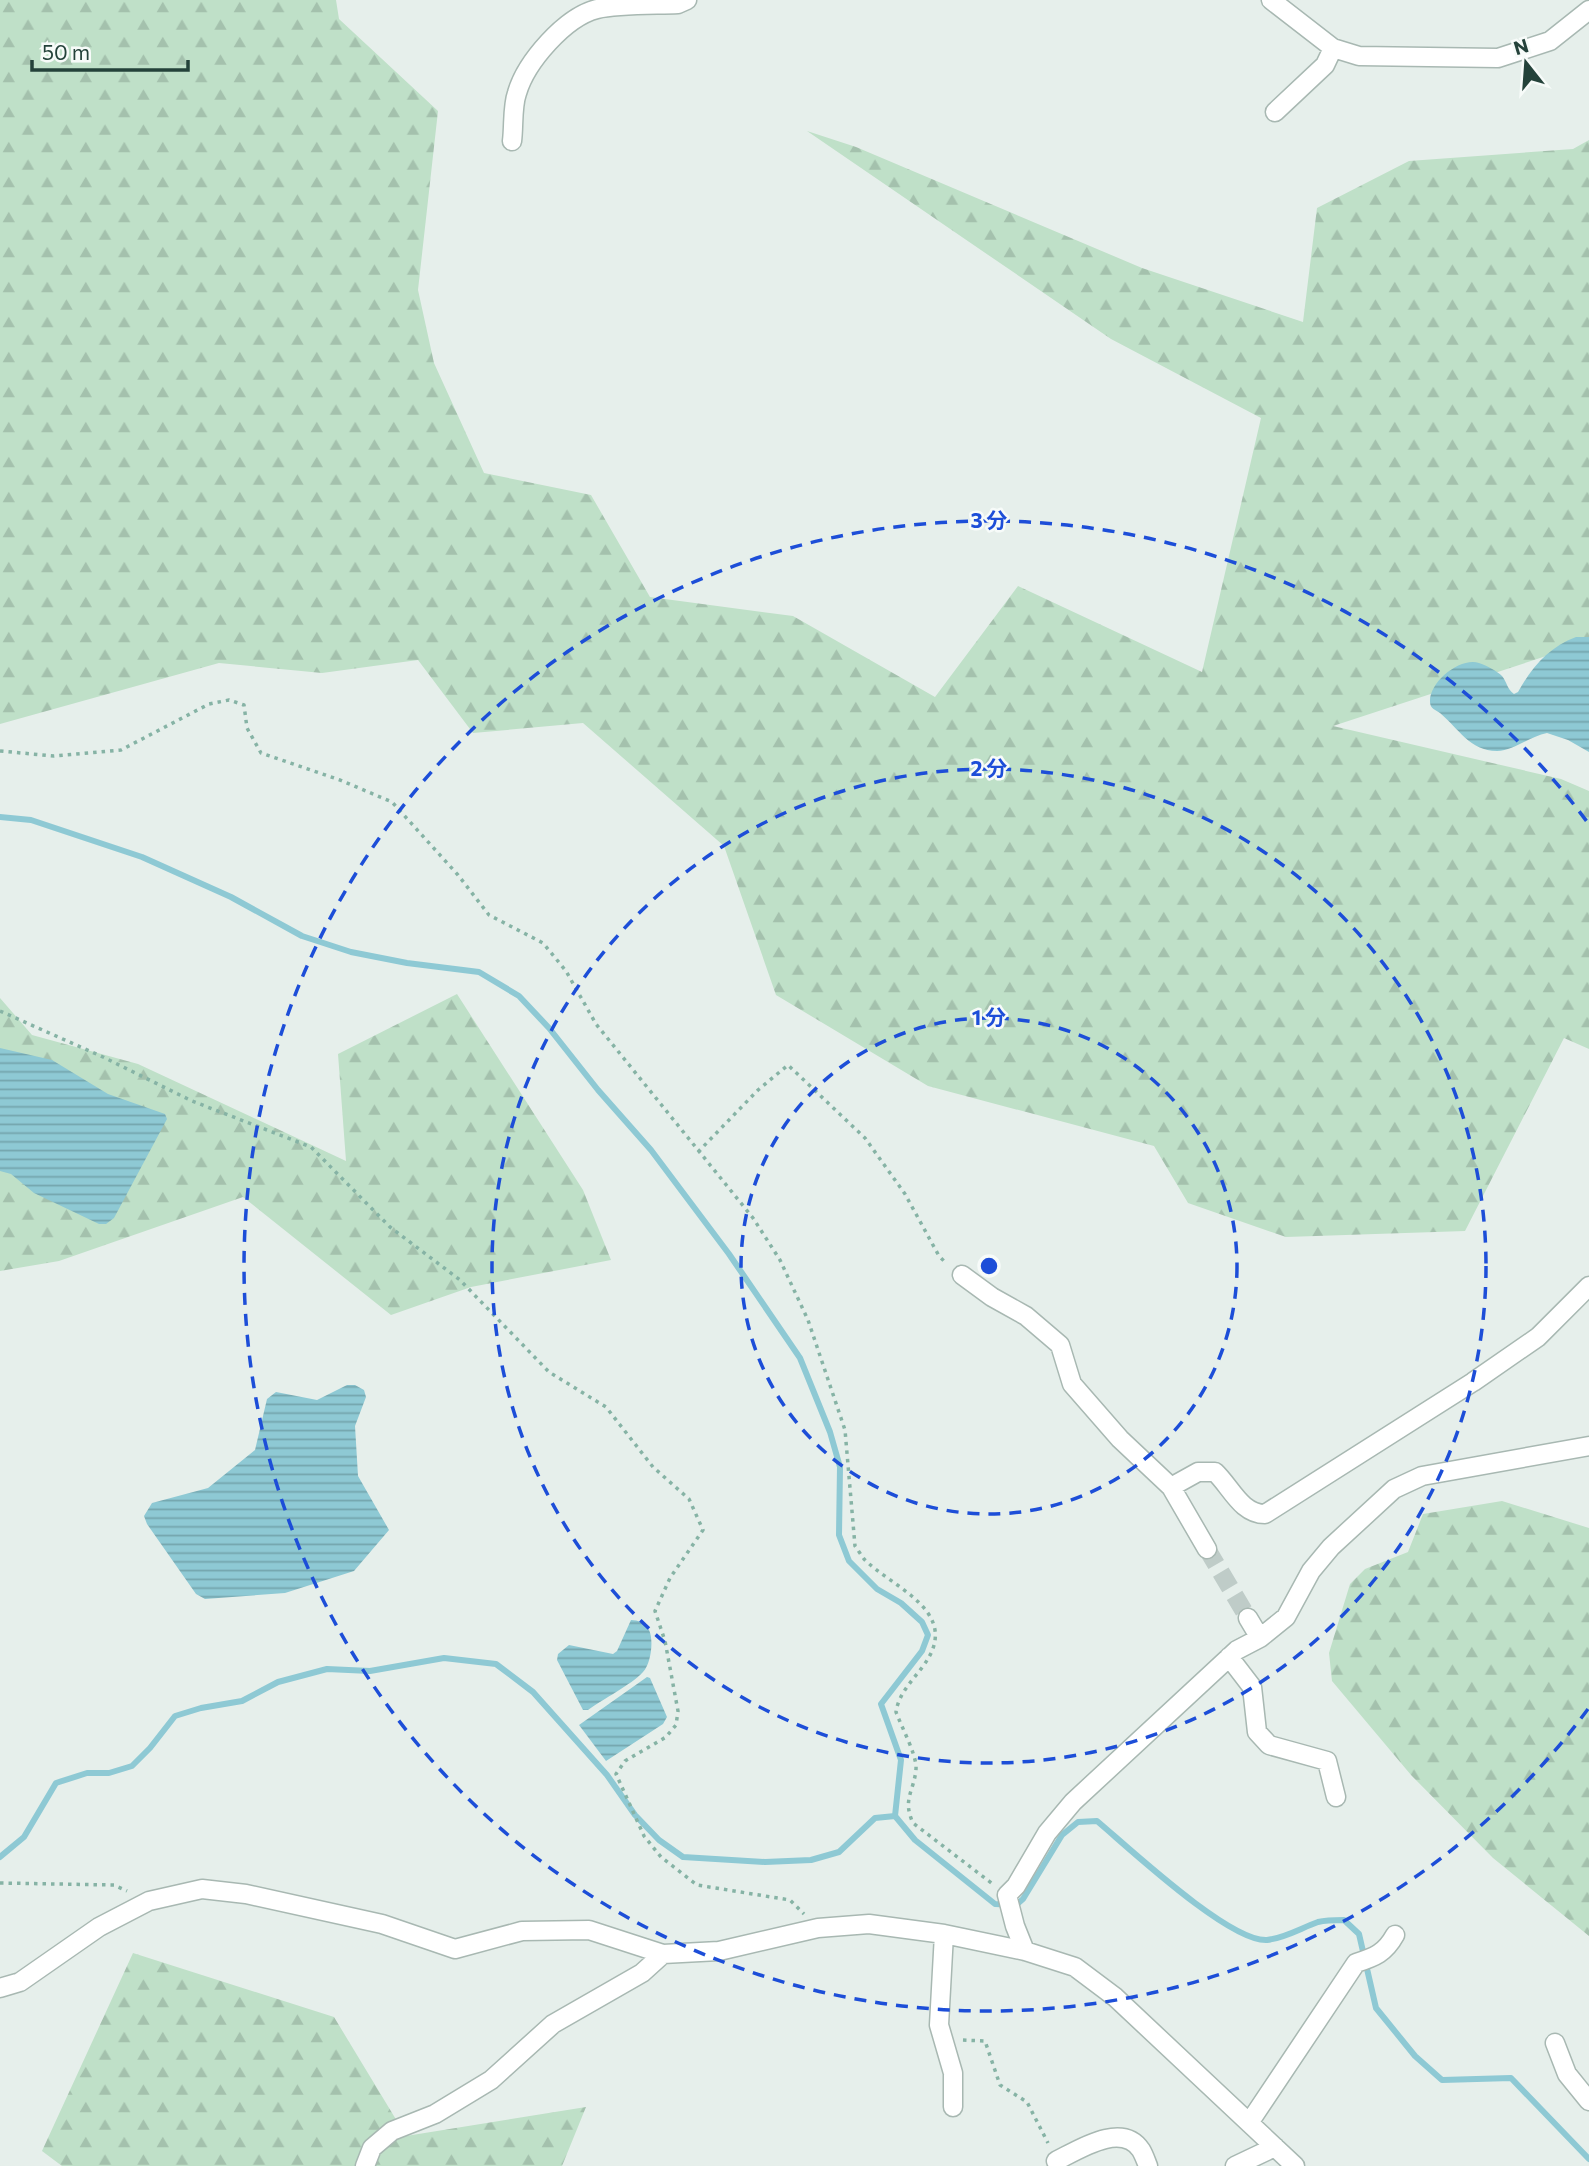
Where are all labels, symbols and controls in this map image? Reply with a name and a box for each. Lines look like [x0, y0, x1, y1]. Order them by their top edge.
scale bar [32, 28, 187, 72]
north arrow [1491, 28, 1561, 98]
text: N [1511, 33, 1531, 59]
text: 50 m [42, 39, 90, 64]
text: 3 分 [970, 507, 1008, 532]
text: 2 分 [971, 755, 1007, 780]
text: 1 分 [972, 1004, 1006, 1029]
centre of rings [977, 1254, 1001, 1278]

